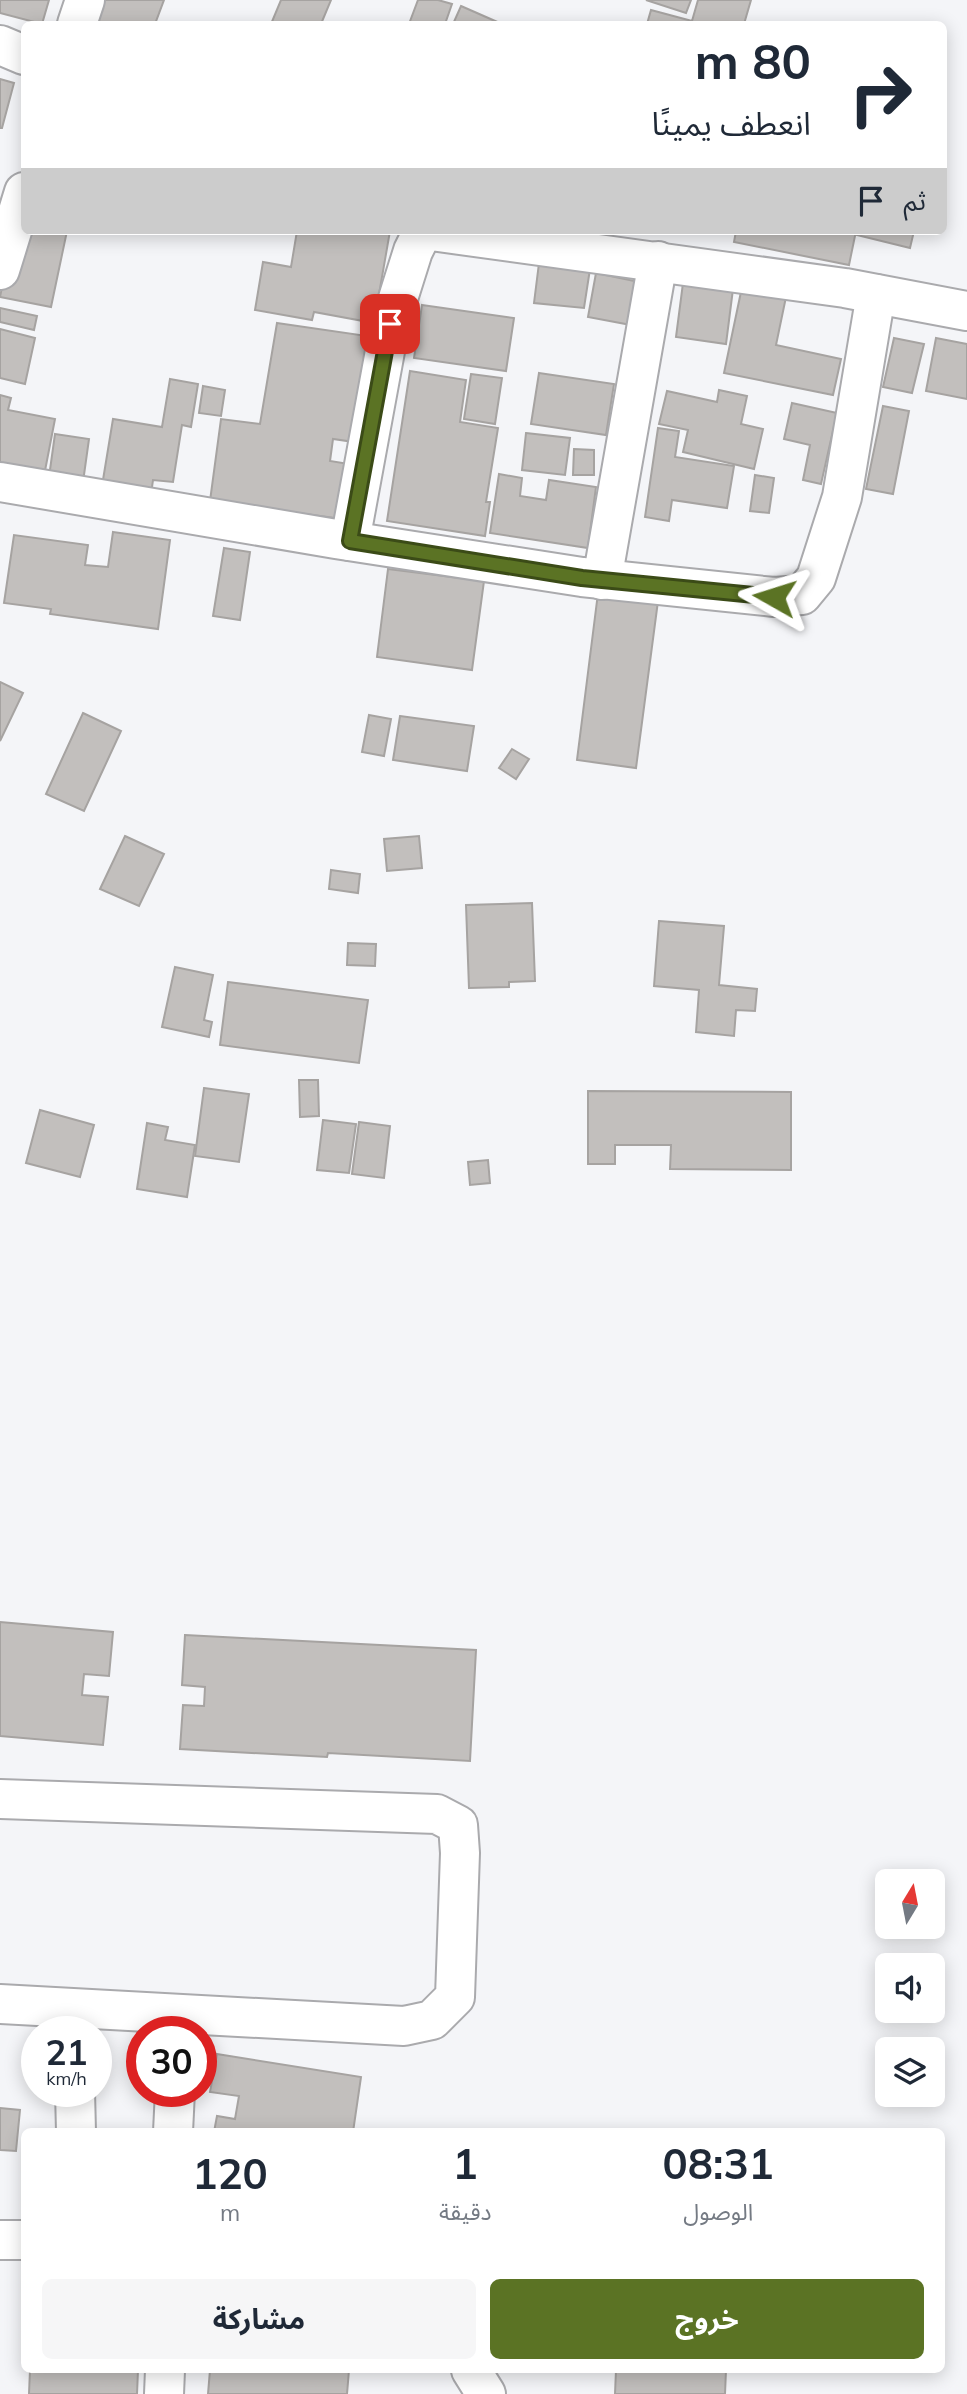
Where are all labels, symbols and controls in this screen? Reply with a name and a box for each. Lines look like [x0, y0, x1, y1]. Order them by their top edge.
text: 80 m [695, 30, 811, 91]
icon: right [835, 49, 926, 140]
text: انعطف يمينًا [652, 103, 811, 143]
icon: arrive [852, 182, 890, 220]
text: ثم [904, 184, 926, 217]
pin [360, 294, 420, 354]
icon: arrive [371, 305, 409, 343]
position arrow [737, 560, 811, 634]
north arrow [875, 1869, 945, 1939]
map controls [875, 1869, 945, 2107]
button: sound [875, 1953, 945, 2023]
speed limit sign: 30 [126, 2016, 217, 2107]
text: 21 [45, 2030, 88, 2074]
button: layers [875, 2037, 945, 2107]
text: km/h [46, 2067, 87, 2090]
text: 1 [453, 2137, 478, 2190]
text: 08:31 [663, 2137, 774, 2190]
text: 120 [192, 2147, 268, 2200]
text: دقيقة [439, 2197, 491, 2226]
text: الوصول [683, 2197, 753, 2226]
text: m [220, 2198, 240, 2227]
button: مشاركة [42, 2279, 476, 2359]
button: خروج [490, 2279, 924, 2359]

